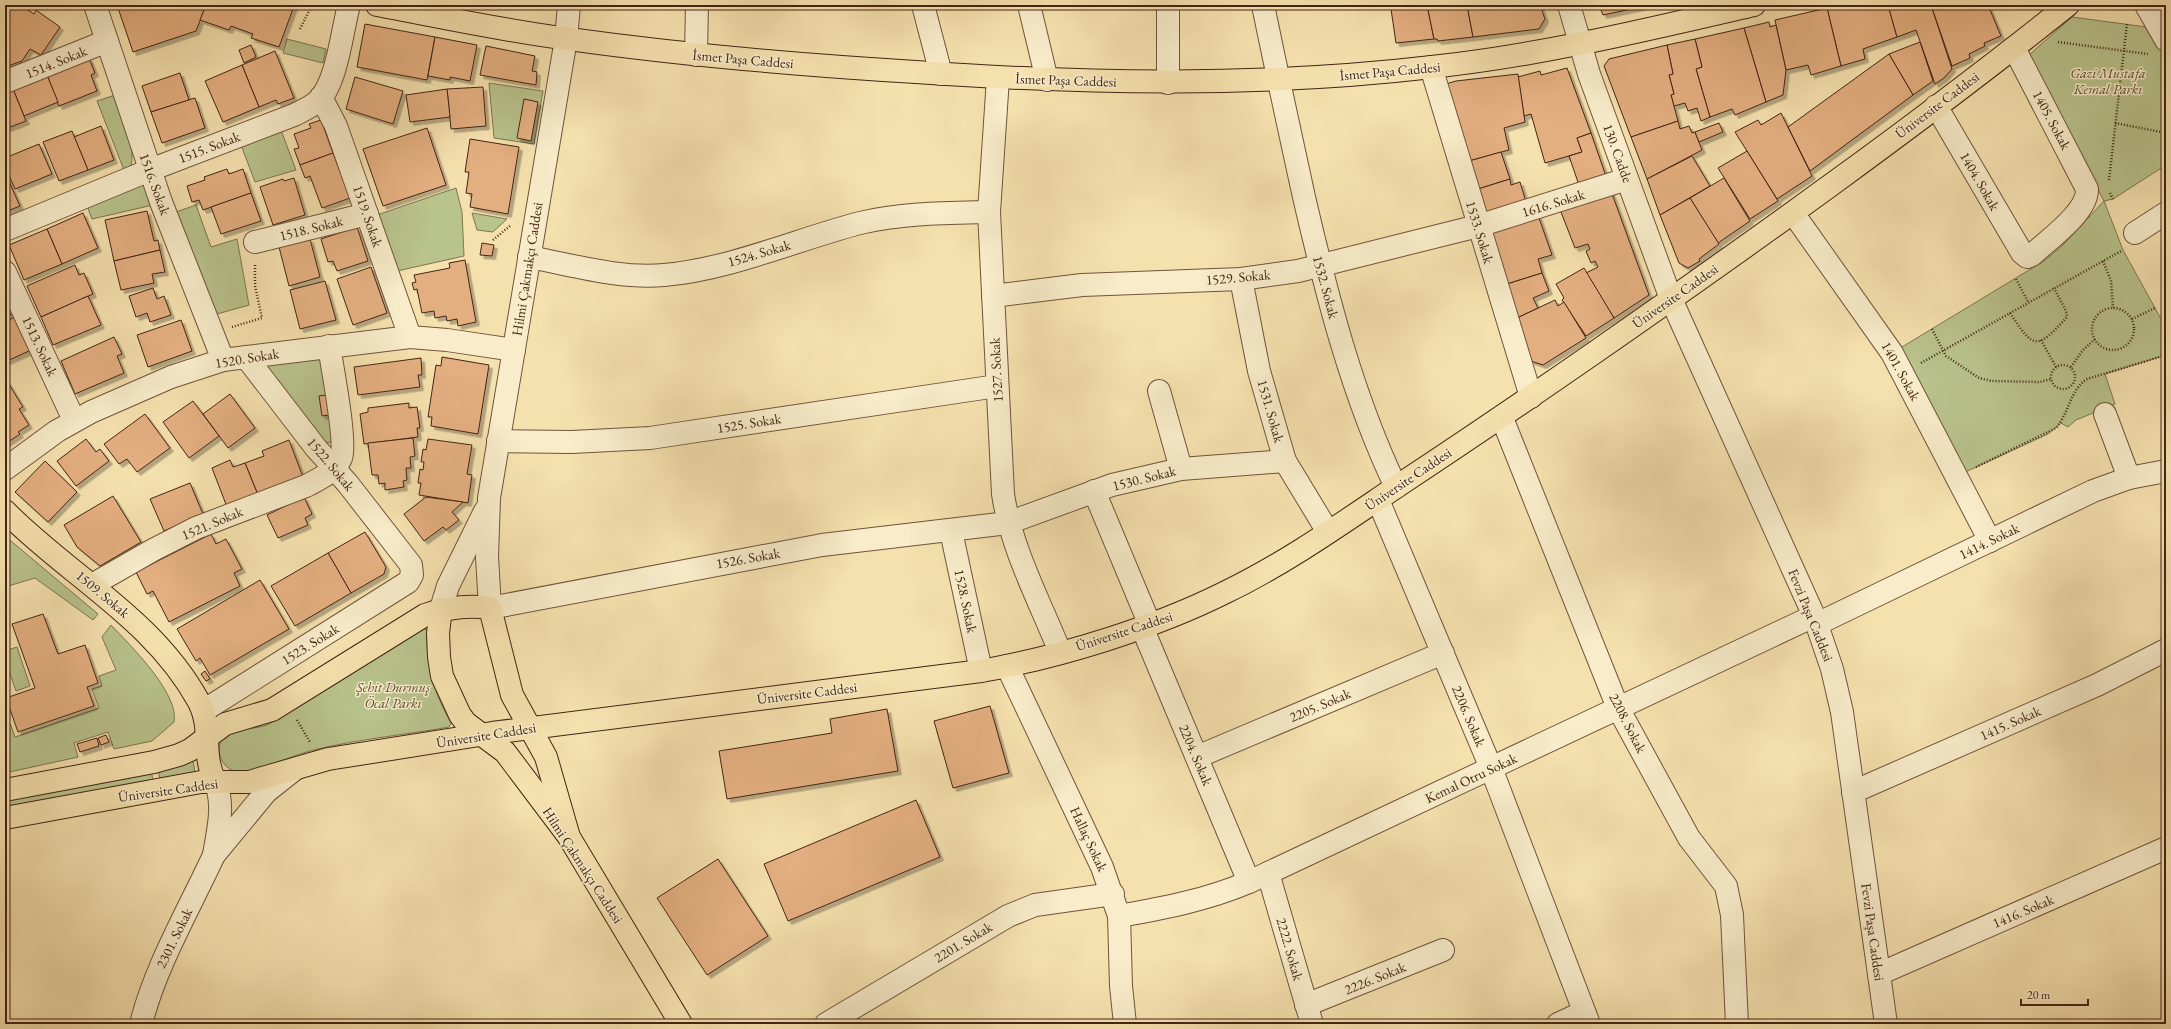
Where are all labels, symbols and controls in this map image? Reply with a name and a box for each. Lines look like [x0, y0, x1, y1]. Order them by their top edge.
street label: 1514. Sokak [23, 41, 90, 82]
street label: İsmet Paşa Caddesi [692, 46, 795, 72]
street label: İsmet Paşa Caddesi [1339, 58, 1442, 84]
park label: Gazi Mustafa Kemal Parkı [2070, 64, 2146, 98]
street label: Üniversite Caddesi [1891, 67, 1983, 143]
street label: İsmet Paşa Caddesi [1015, 69, 1118, 91]
street label: 1405. Sokak [2029, 87, 2075, 153]
street label: 130. Cadde [1599, 121, 1637, 185]
street label: 1515. Sokak [175, 127, 243, 167]
street label: 1404. Sokak [1956, 148, 2004, 214]
street label: 1516. Sokak [135, 150, 175, 218]
street label: 1519. Sokak [349, 182, 387, 250]
street label: 1616. Sokak [1519, 185, 1587, 221]
street label: 1533. Sokak [1462, 198, 1498, 266]
street label: Hilmi Çakmakçı Caddesi [508, 200, 547, 337]
street label: 1518. Sokak [277, 211, 345, 245]
street label: 1524. Sokak [725, 235, 793, 271]
street label: 1532. Sokak [1309, 253, 1343, 321]
street label: Üniversite Caddesi [1629, 259, 1722, 332]
street label: 1529. Sokak [1205, 265, 1272, 289]
street label: 1513. Sokak [18, 313, 62, 380]
street label: 1527. Sokak [985, 337, 1007, 403]
street label: 1401. Sokak [1877, 338, 1925, 404]
street label: 1520. Sokak [214, 344, 281, 372]
street label: 1531. Sokak [1253, 377, 1289, 445]
street label: 1525. Sokak [716, 409, 783, 437]
street label: 1522. Sokak [303, 433, 359, 495]
street label: Üniversite Caddesi [1361, 443, 1455, 515]
street label: 1530. Sokak [1110, 461, 1178, 495]
street label: 1521. Sokak [179, 502, 246, 544]
street label: 1414. Sokak [1956, 519, 2022, 563]
street label: 1526. Sokak [715, 543, 782, 572]
street label: 1509. Sokak [72, 566, 134, 622]
street label: Fevzi Paşa Caddesi [1784, 566, 1838, 665]
street label: 1528. Sokak [950, 567, 982, 635]
street label: Üniversite Caddesi [1073, 607, 1175, 655]
street label: 1523. Sokak [278, 619, 343, 669]
park label: Şehit Durmuş Öcal Parkı [355, 678, 430, 712]
street label: Üniversite Caddesi [756, 678, 859, 708]
street label: 2206. Sokak [1448, 683, 1490, 750]
street label: 2205. Sokak [1287, 684, 1354, 726]
street label: 2208. Sokak [1605, 690, 1651, 756]
street label: 1415. Sokak [1977, 701, 2044, 744]
street label: Üniversite Caddesi [435, 718, 538, 752]
street label: 2204. Sokak [1175, 722, 1217, 789]
street label: Kemal Otru Sokak [1422, 749, 1520, 807]
street label: Üniversite Caddesi [117, 774, 220, 806]
street label: Hilmi Çakmakçı Caddesi [539, 803, 628, 927]
street label: Hallaç Sokak [1066, 804, 1112, 875]
street label: Fevzi Paşa Caddesi [1857, 882, 1889, 983]
street label: 1416. Sokak [1990, 890, 2057, 932]
street label: 2301. Sokak [152, 905, 196, 971]
street label: 2222. Sokak [1272, 915, 1308, 983]
street label: 2201. Sokak [931, 917, 996, 966]
street label: 2226. Sokak [1342, 957, 1409, 998]
scale bar [2021, 981, 2088, 1007]
text: 20 m [2027, 987, 2051, 1003]

